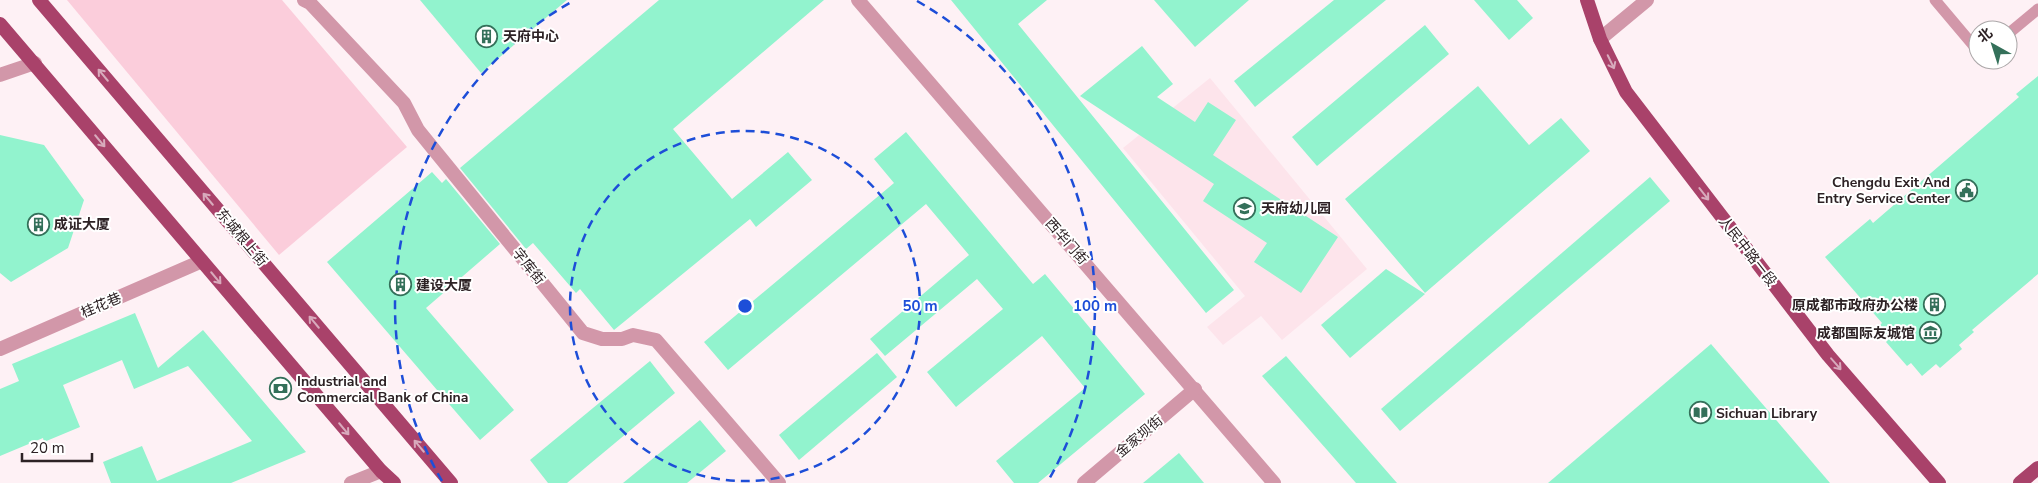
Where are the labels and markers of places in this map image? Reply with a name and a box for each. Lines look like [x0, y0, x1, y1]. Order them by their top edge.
building icon: 天府中心 [475, 24, 499, 48]
place label: 天府中心 [503, 27, 559, 46]
place label: Chengdu Exit And Entry Service Center [1817, 173, 1951, 208]
public building icon: Chengdu Exit And Entry Service Center [1954, 178, 1978, 202]
school or university icon: 天府幼儿园 [1233, 196, 1257, 220]
place label: 天府幼儿园 [1261, 199, 1331, 218]
building icon: 成证大厦 [26, 212, 50, 236]
place label: 成证大厦 [54, 215, 110, 234]
building icon: 建设大厦 [388, 273, 412, 297]
place label: 建设大厦 [416, 276, 472, 295]
building icon: 原成都市政府办公楼 [1922, 293, 1946, 317]
place label: 原成都市政府办公楼 [1792, 296, 1918, 315]
centre of rings [736, 297, 754, 315]
museum icon: 成都国际友城馆 [1919, 321, 1943, 345]
place label: 成都国际友城馆 [1817, 324, 1915, 343]
place label: Industrial and Commercial Bank of China [297, 372, 468, 407]
bank icon: Industrial and Commercial Bank of China [269, 377, 293, 401]
library icon: Sichuan Library [1688, 401, 1712, 425]
place label: Sichuan Library [1716, 404, 1818, 423]

